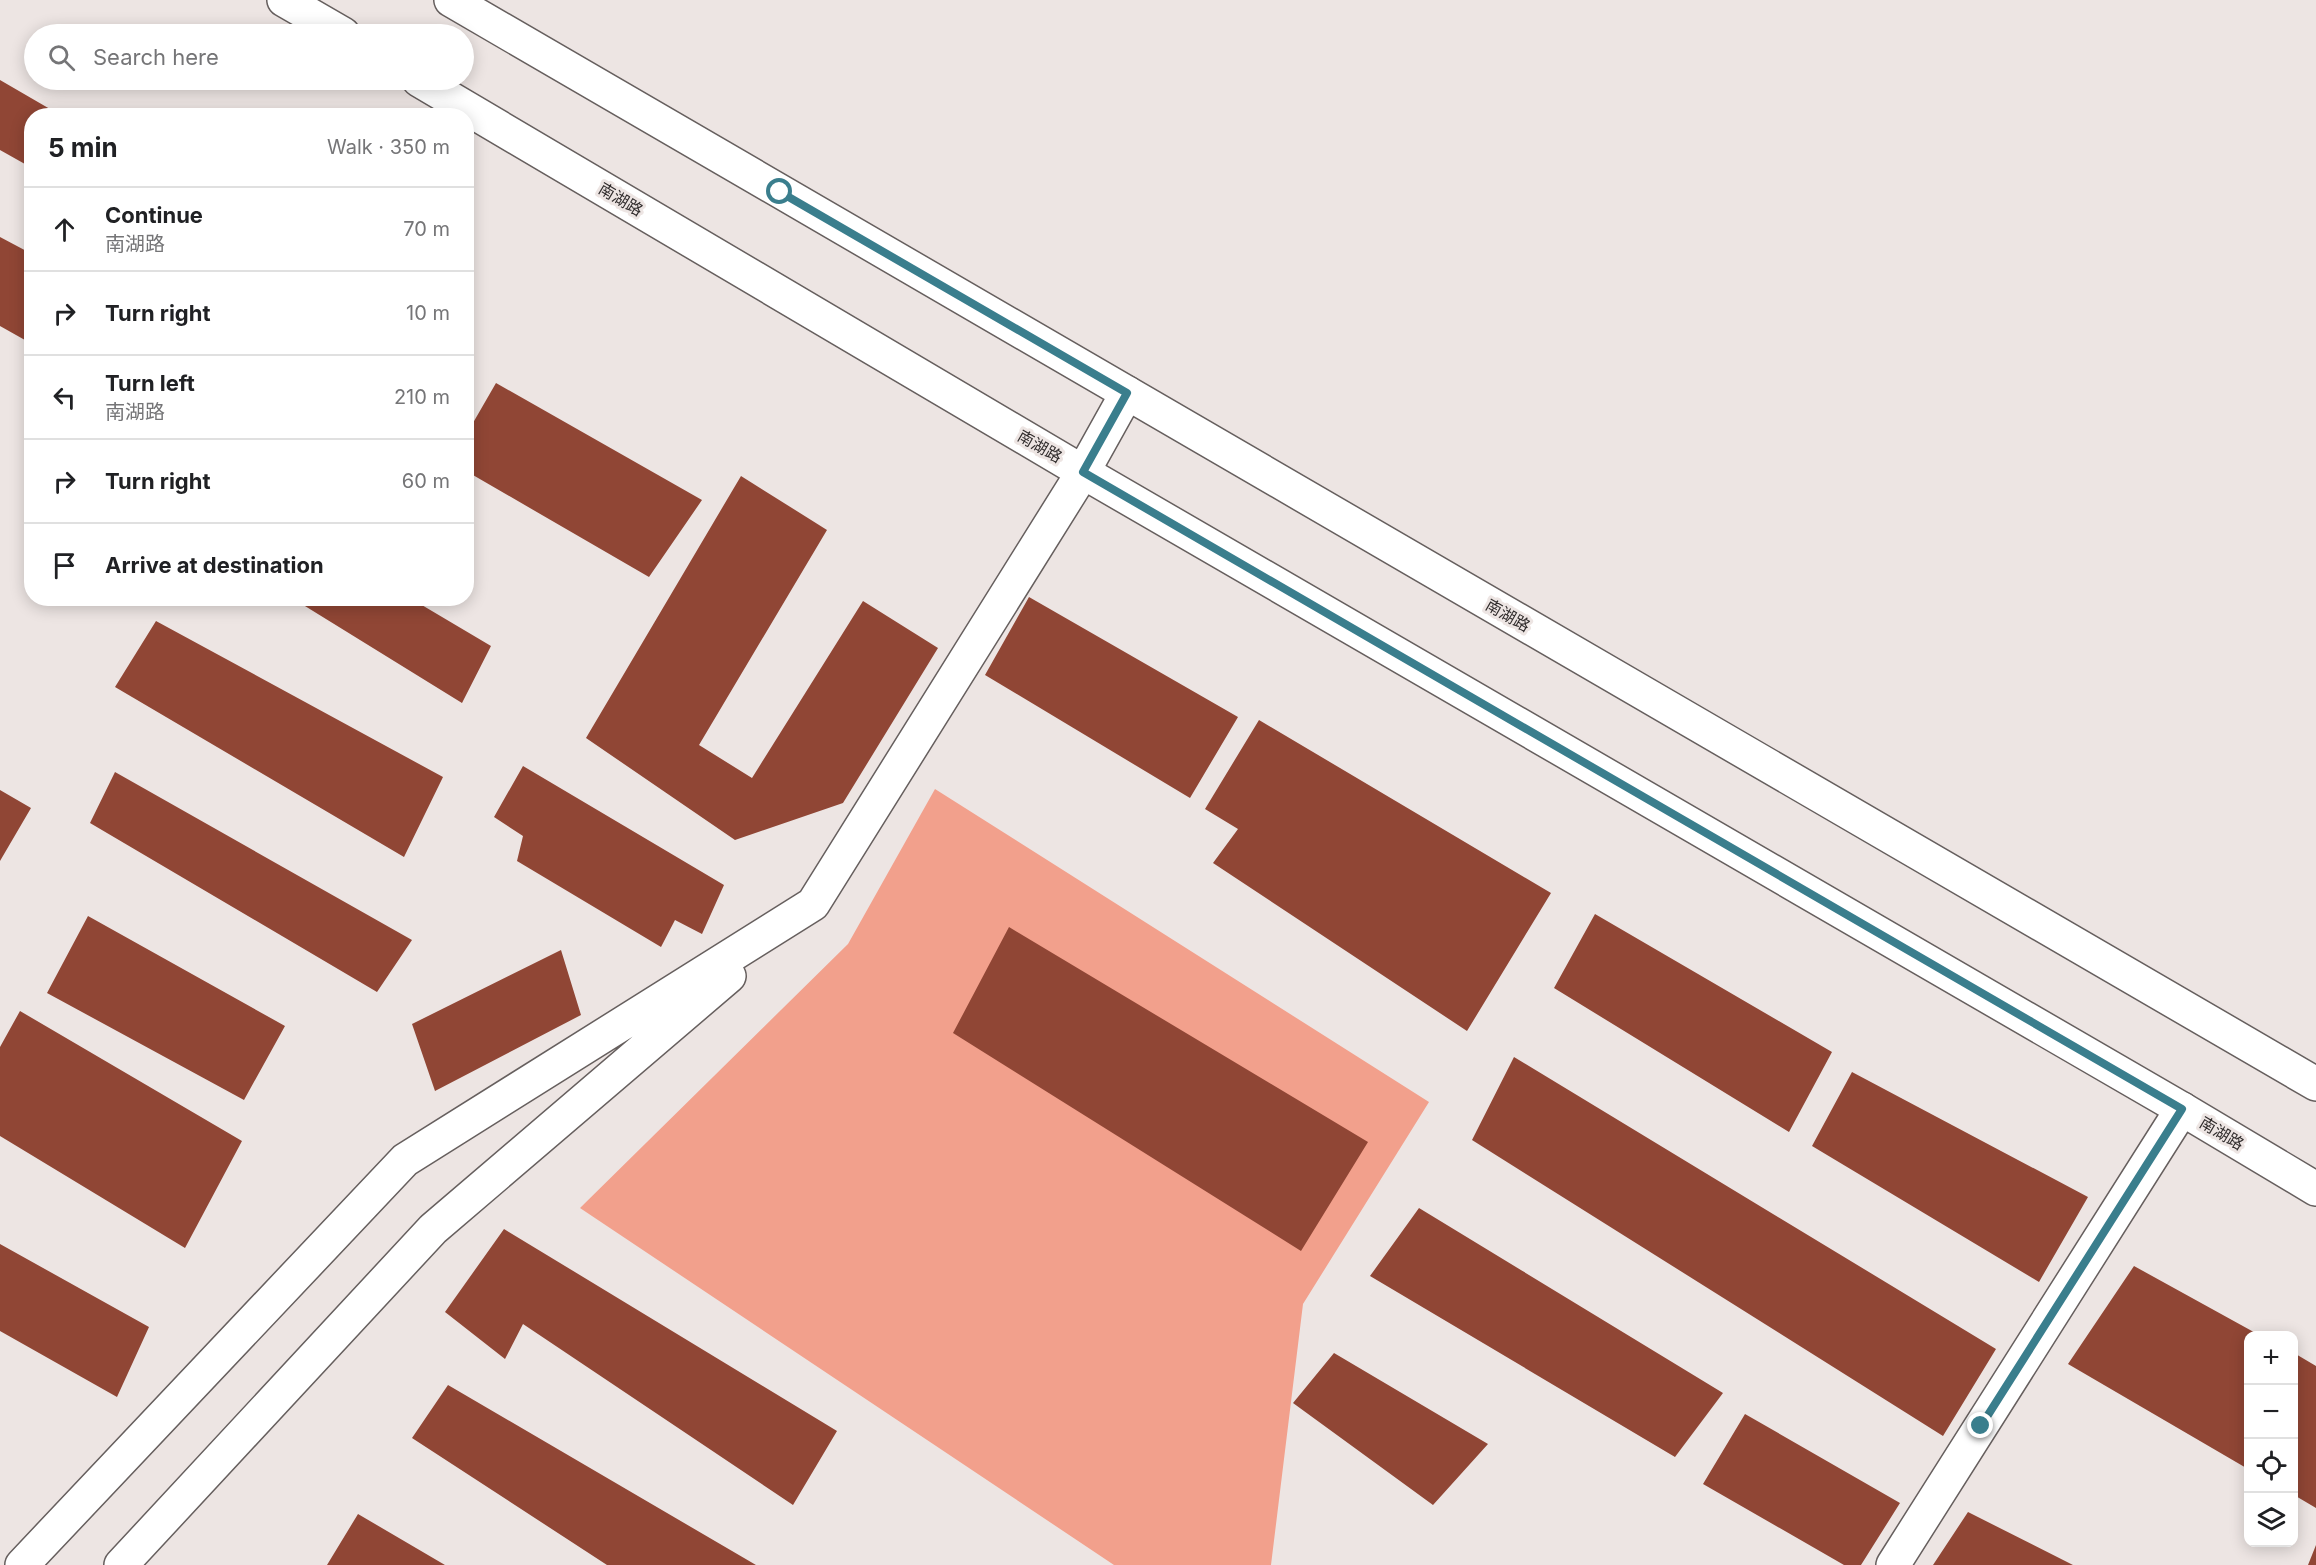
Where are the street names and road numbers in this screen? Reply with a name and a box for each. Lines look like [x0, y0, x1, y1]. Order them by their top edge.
street label: 南湖路 [595, 178, 647, 220]
street label: 南湖路 [1014, 425, 1066, 467]
street label: 南湖路 [1482, 594, 1534, 636]
street label: 南湖路 [2196, 1112, 2248, 1154]

